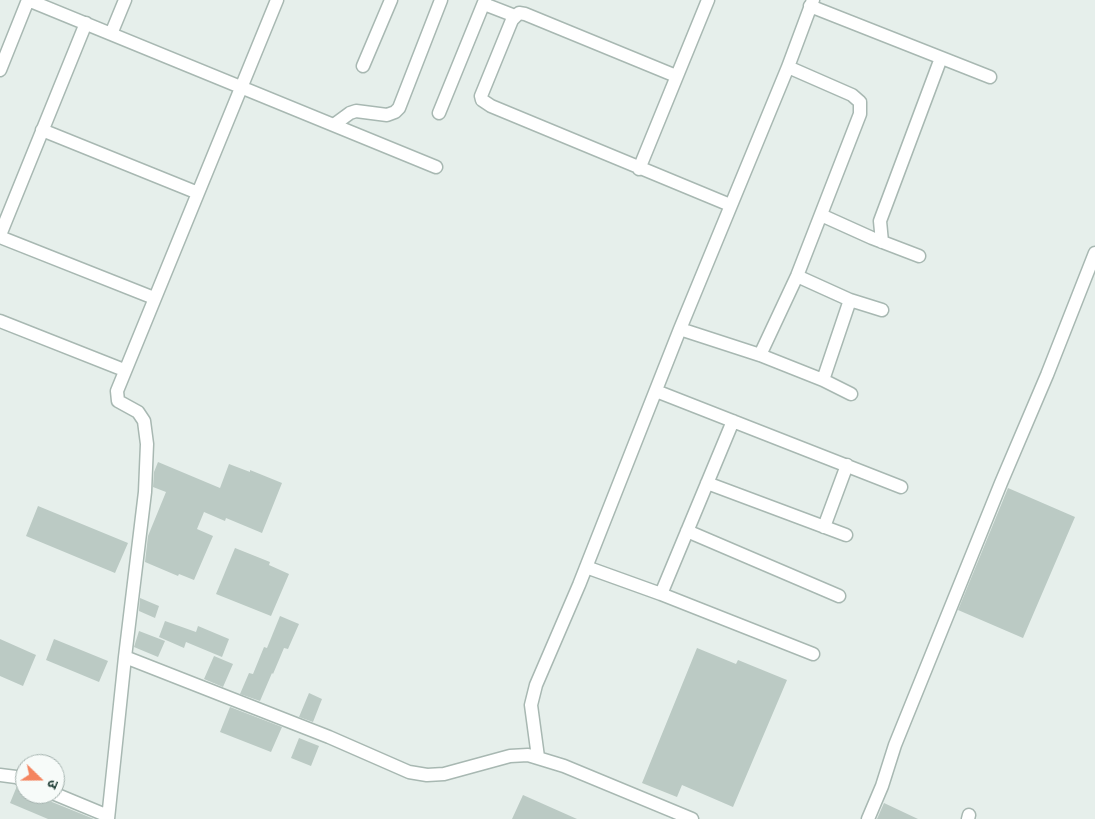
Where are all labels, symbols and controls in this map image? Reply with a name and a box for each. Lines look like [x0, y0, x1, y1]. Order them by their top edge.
north arrow [15, 754, 65, 804]
text: उ [44, 777, 62, 791]

